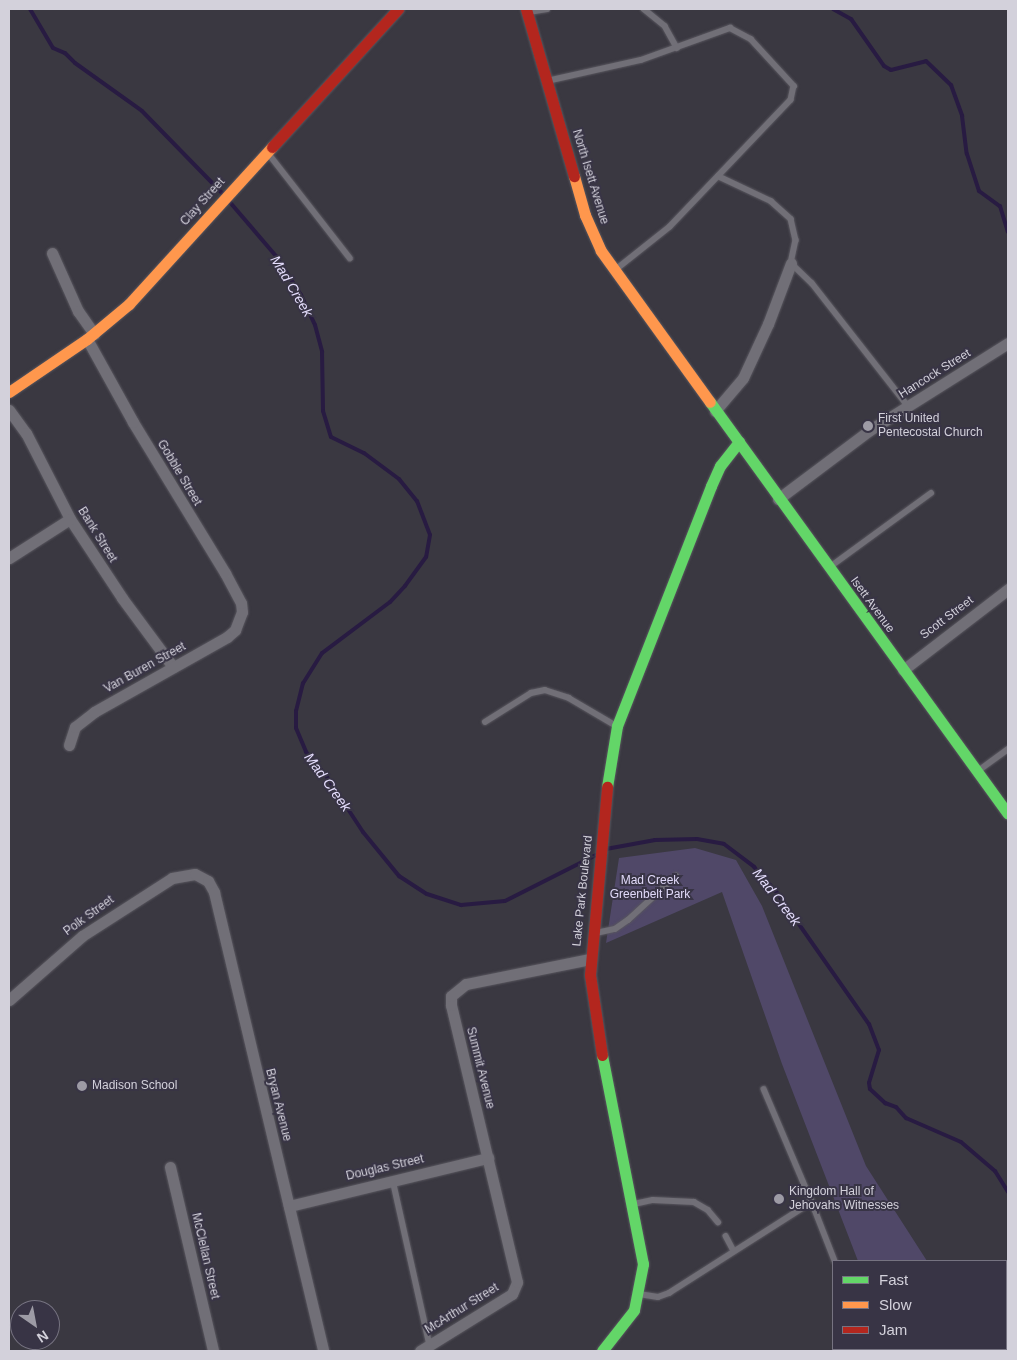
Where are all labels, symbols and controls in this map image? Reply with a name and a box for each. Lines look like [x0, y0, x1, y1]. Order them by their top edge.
street label: North Isett Avenue [569, 127, 611, 227]
street label: Clay Street [178, 175, 228, 229]
water label: Mad Creek [267, 252, 317, 320]
street label: Hancock Street [896, 346, 974, 402]
place label: First United Pentecostal Church [878, 412, 983, 440]
marker: First United Pentecostal Church [862, 420, 874, 432]
street label: Gobble Street [154, 438, 204, 508]
street label: Bank Street [74, 505, 120, 565]
street label: Isett Avenue [847, 574, 897, 636]
street label: Scott Street [918, 593, 976, 643]
street label: Van Buren Street [102, 640, 188, 696]
water label: Mad Creek [301, 749, 355, 815]
street label: Lake Park Boulevard [570, 835, 596, 947]
water label: Mad Creek [749, 865, 805, 929]
park label: Mad Creek Greenbelt Park [610, 874, 690, 902]
street label: Polk Street [61, 893, 117, 939]
street label: Summit Avenue [463, 1025, 497, 1111]
street label: Bryan Avenue [262, 1067, 294, 1143]
place label: Madison School [92, 1079, 177, 1093]
marker: Madison School [76, 1080, 88, 1092]
street label: Douglas Street [345, 1152, 425, 1184]
place label: Kingdom Hall of Jehovahs Witnesses [789, 1185, 899, 1213]
marker: Kingdom Hall of Jehovahs Witnesses [773, 1193, 785, 1205]
street label: McClellan Street [188, 1211, 222, 1301]
legend [832, 1260, 1007, 1350]
text: Fast [879, 1271, 908, 1288]
street label: McArthur Street [423, 1281, 501, 1337]
text: Slow [879, 1296, 912, 1313]
north arrow [10, 1300, 60, 1350]
text: Jam [879, 1321, 907, 1338]
text: N [34, 1327, 51, 1346]

